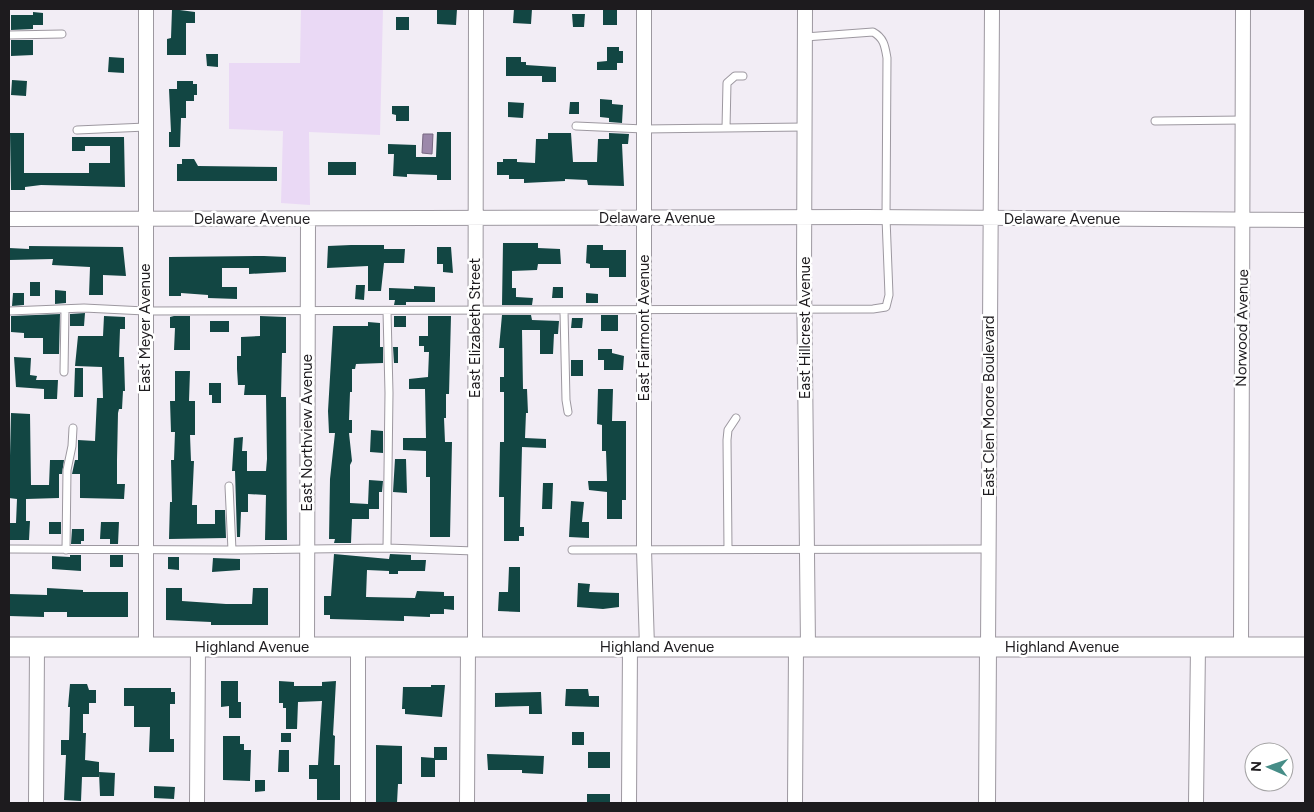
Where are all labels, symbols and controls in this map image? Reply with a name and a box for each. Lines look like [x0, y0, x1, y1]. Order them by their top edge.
street label: Delaware Avenue [599, 209, 715, 227]
street label: Delaware Avenue [194, 210, 310, 228]
street label: Delaware Avenue [1004, 210, 1120, 228]
street label: East Fairmont Avenue [635, 254, 653, 402]
street label: East Hillcrest Avenue [796, 257, 814, 399]
street label: East Elizabeth Street [466, 258, 484, 398]
street label: East Meyer Avenue [136, 264, 154, 392]
street label: Norwood Avenue [1232, 269, 1252, 387]
street label: East Clen Moore Boulevard [980, 316, 998, 497]
street label: East Northview Avenue [298, 354, 316, 512]
street label: Highland Avenue [195, 638, 309, 656]
street label: Highland Avenue [600, 638, 714, 656]
street label: Highland Avenue [1005, 638, 1119, 656]
north arrow [1244, 742, 1294, 792]
text: N [1248, 761, 1265, 772]

